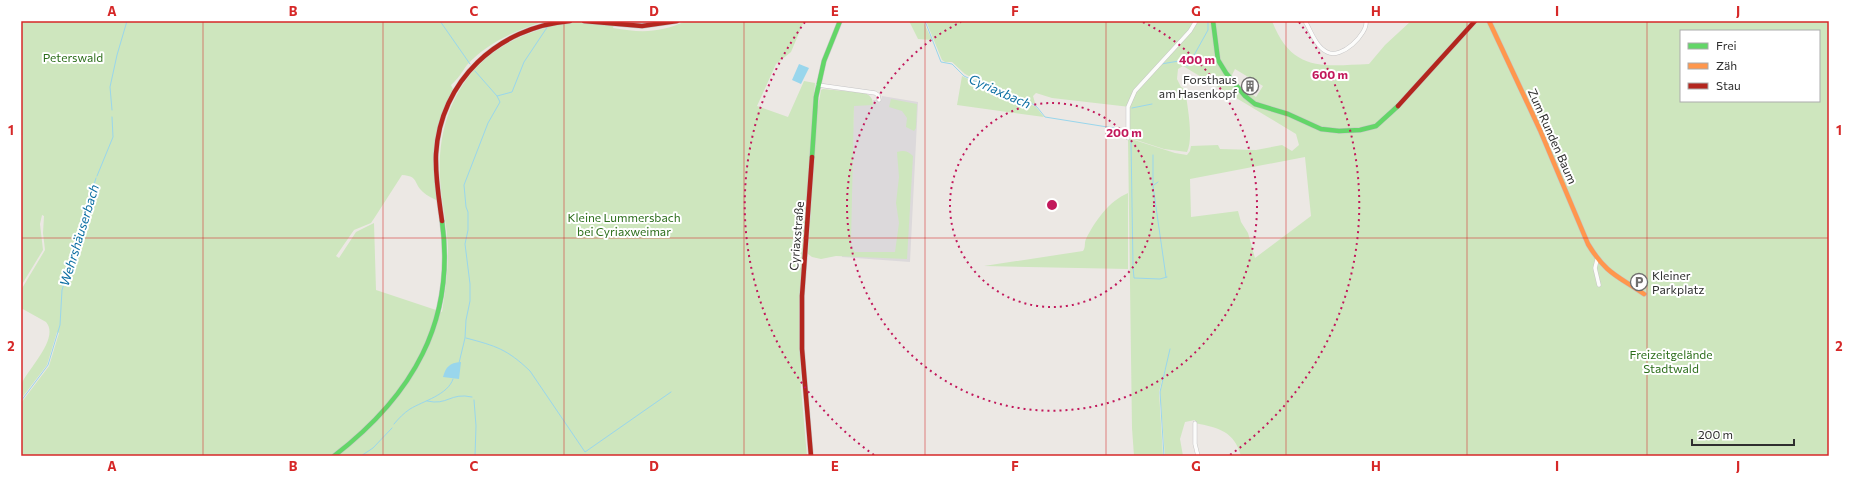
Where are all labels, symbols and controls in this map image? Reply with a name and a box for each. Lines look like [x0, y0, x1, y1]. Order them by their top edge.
text: A [107, 3, 117, 19]
text: B [289, 3, 298, 19]
text: C [470, 3, 479, 19]
text: D [649, 3, 659, 19]
text: E [831, 3, 839, 19]
text: F [1011, 3, 1019, 19]
text: G [1191, 3, 1201, 19]
text: H [1371, 3, 1381, 19]
text: I [1555, 3, 1559, 19]
text: J [1736, 3, 1740, 19]
legend [1680, 30, 1820, 102]
text: Frei [1716, 38, 1737, 52]
park label: Peterswald [43, 50, 103, 64]
text: 400 m [1179, 52, 1215, 66]
text: Zäh [1716, 58, 1737, 72]
text: 600 m [1312, 67, 1348, 81]
water label: Cyriaxbach [967, 70, 1033, 112]
place label: Forsthaus am Hasenkopf [1159, 72, 1237, 100]
building icon: Forsthaus am Hasenkopf [1240, 76, 1260, 96]
text: Stau [1716, 78, 1741, 92]
street label: Zum Runden Baum [1526, 86, 1580, 186]
text: 1 [8, 122, 14, 138]
text: 1 [1836, 122, 1842, 138]
text: 200 m [1106, 125, 1142, 139]
water label: Wehrshäuserbach [56, 182, 102, 288]
centre of rings [1045, 198, 1059, 212]
street label: Cyriaxstraße [786, 201, 806, 271]
park label: Kleine Lummersbach bei Cyriaxweimar [567, 210, 681, 238]
place label: Kleiner Parkplatz [1652, 268, 1704, 296]
parking icon: Kleiner Parkplatz [1629, 272, 1649, 292]
text: 2 [7, 338, 15, 354]
text: 2 [1835, 338, 1843, 354]
park label: Freizeitgelände Stadtwald [1629, 347, 1713, 375]
scale bar [1692, 421, 1794, 447]
text: 200 m [1698, 427, 1733, 441]
text: A [107, 458, 117, 474]
text: B [289, 458, 298, 474]
text: C [470, 458, 479, 474]
text: D [649, 458, 659, 474]
text: E [831, 458, 839, 474]
text: F [1011, 458, 1019, 474]
text: G [1191, 458, 1201, 474]
text: H [1371, 458, 1381, 474]
text: I [1555, 458, 1559, 474]
text: J [1736, 458, 1740, 474]

